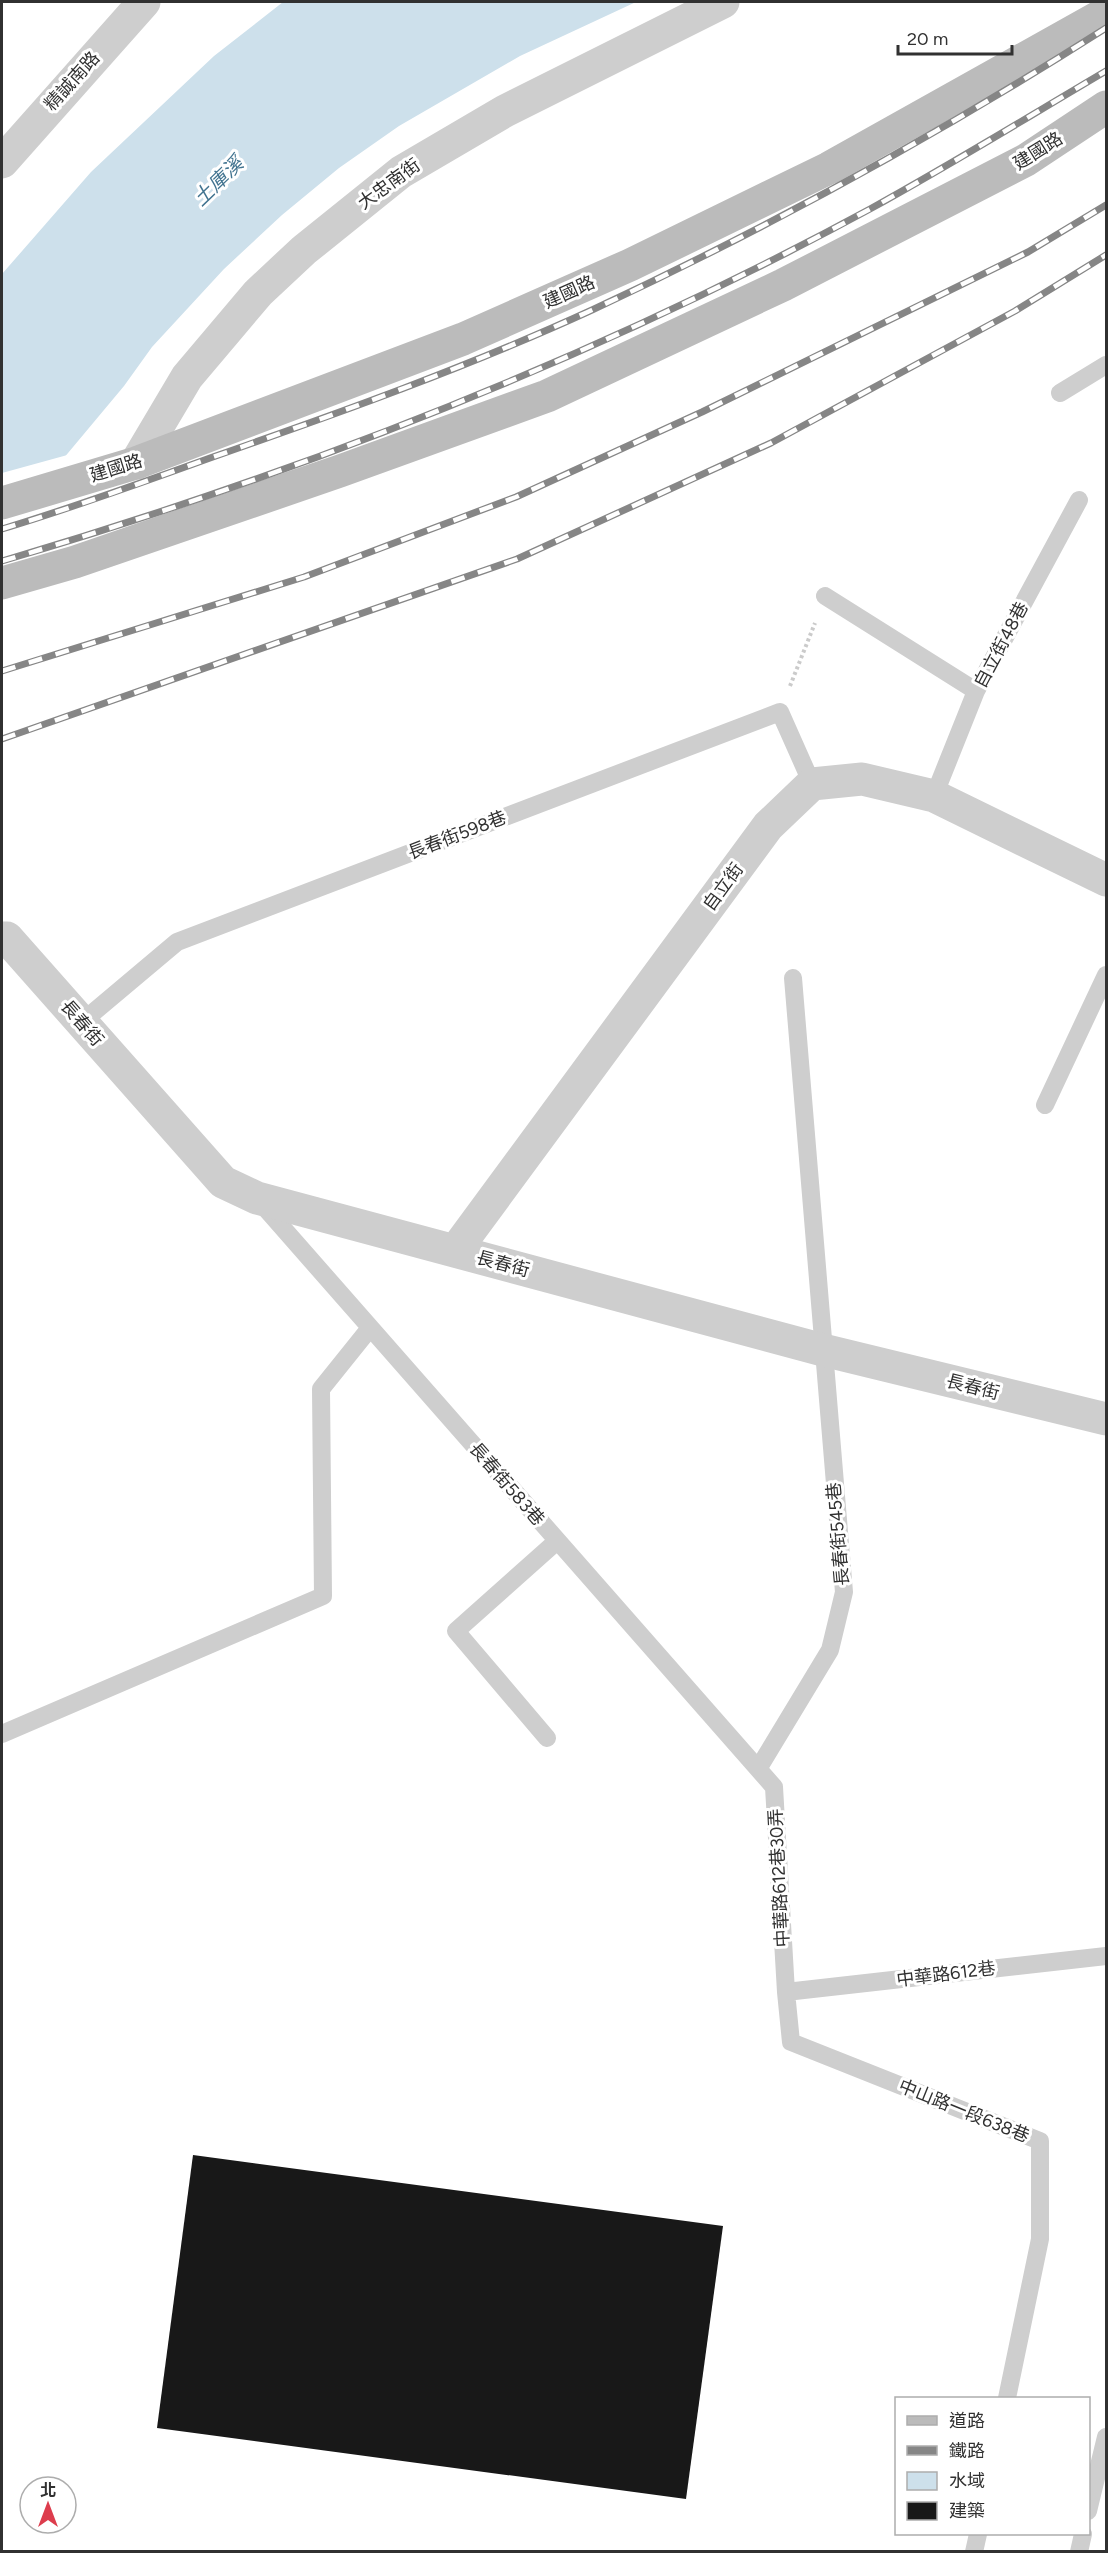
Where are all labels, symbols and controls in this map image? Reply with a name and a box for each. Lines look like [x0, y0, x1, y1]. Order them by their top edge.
scale bar [898, 18, 1012, 56]
text: 20 m [907, 28, 948, 50]
street label: 精誠南路 [40, 47, 104, 115]
street label: 建國路 [1009, 127, 1067, 175]
water label: 土庫溪 [188, 149, 250, 210]
street label: 大忠南街 [353, 154, 425, 214]
street label: 建國路 [540, 271, 598, 313]
street label: 建國路 [87, 450, 145, 486]
street label: 自立街48巷 [969, 598, 1033, 692]
street label: 長春街598巷 [405, 806, 509, 864]
street label: 自立街 [698, 859, 748, 915]
street label: 長春街 [56, 995, 108, 1051]
street label: 長春街 [474, 1246, 532, 1282]
street label: 長春街 [944, 1370, 1002, 1404]
street label: 長春街583巷 [465, 1438, 549, 1530]
street label: 長春街545巷 [823, 1481, 853, 1587]
street label: 中華路612巷30弄 [764, 1808, 794, 1948]
street label: 中華路612巷 [895, 1957, 997, 1991]
street label: 中山路一段638巷 [895, 2075, 1033, 2147]
legend [895, 2397, 1090, 2535]
text: 道路 [949, 2410, 985, 2432]
text: 鐵路 [949, 2440, 985, 2462]
text: 水域 [949, 2470, 985, 2492]
north arrow [18, 2475, 78, 2535]
text: 北 [40, 2481, 56, 2500]
text: 建築 [949, 2500, 985, 2522]

